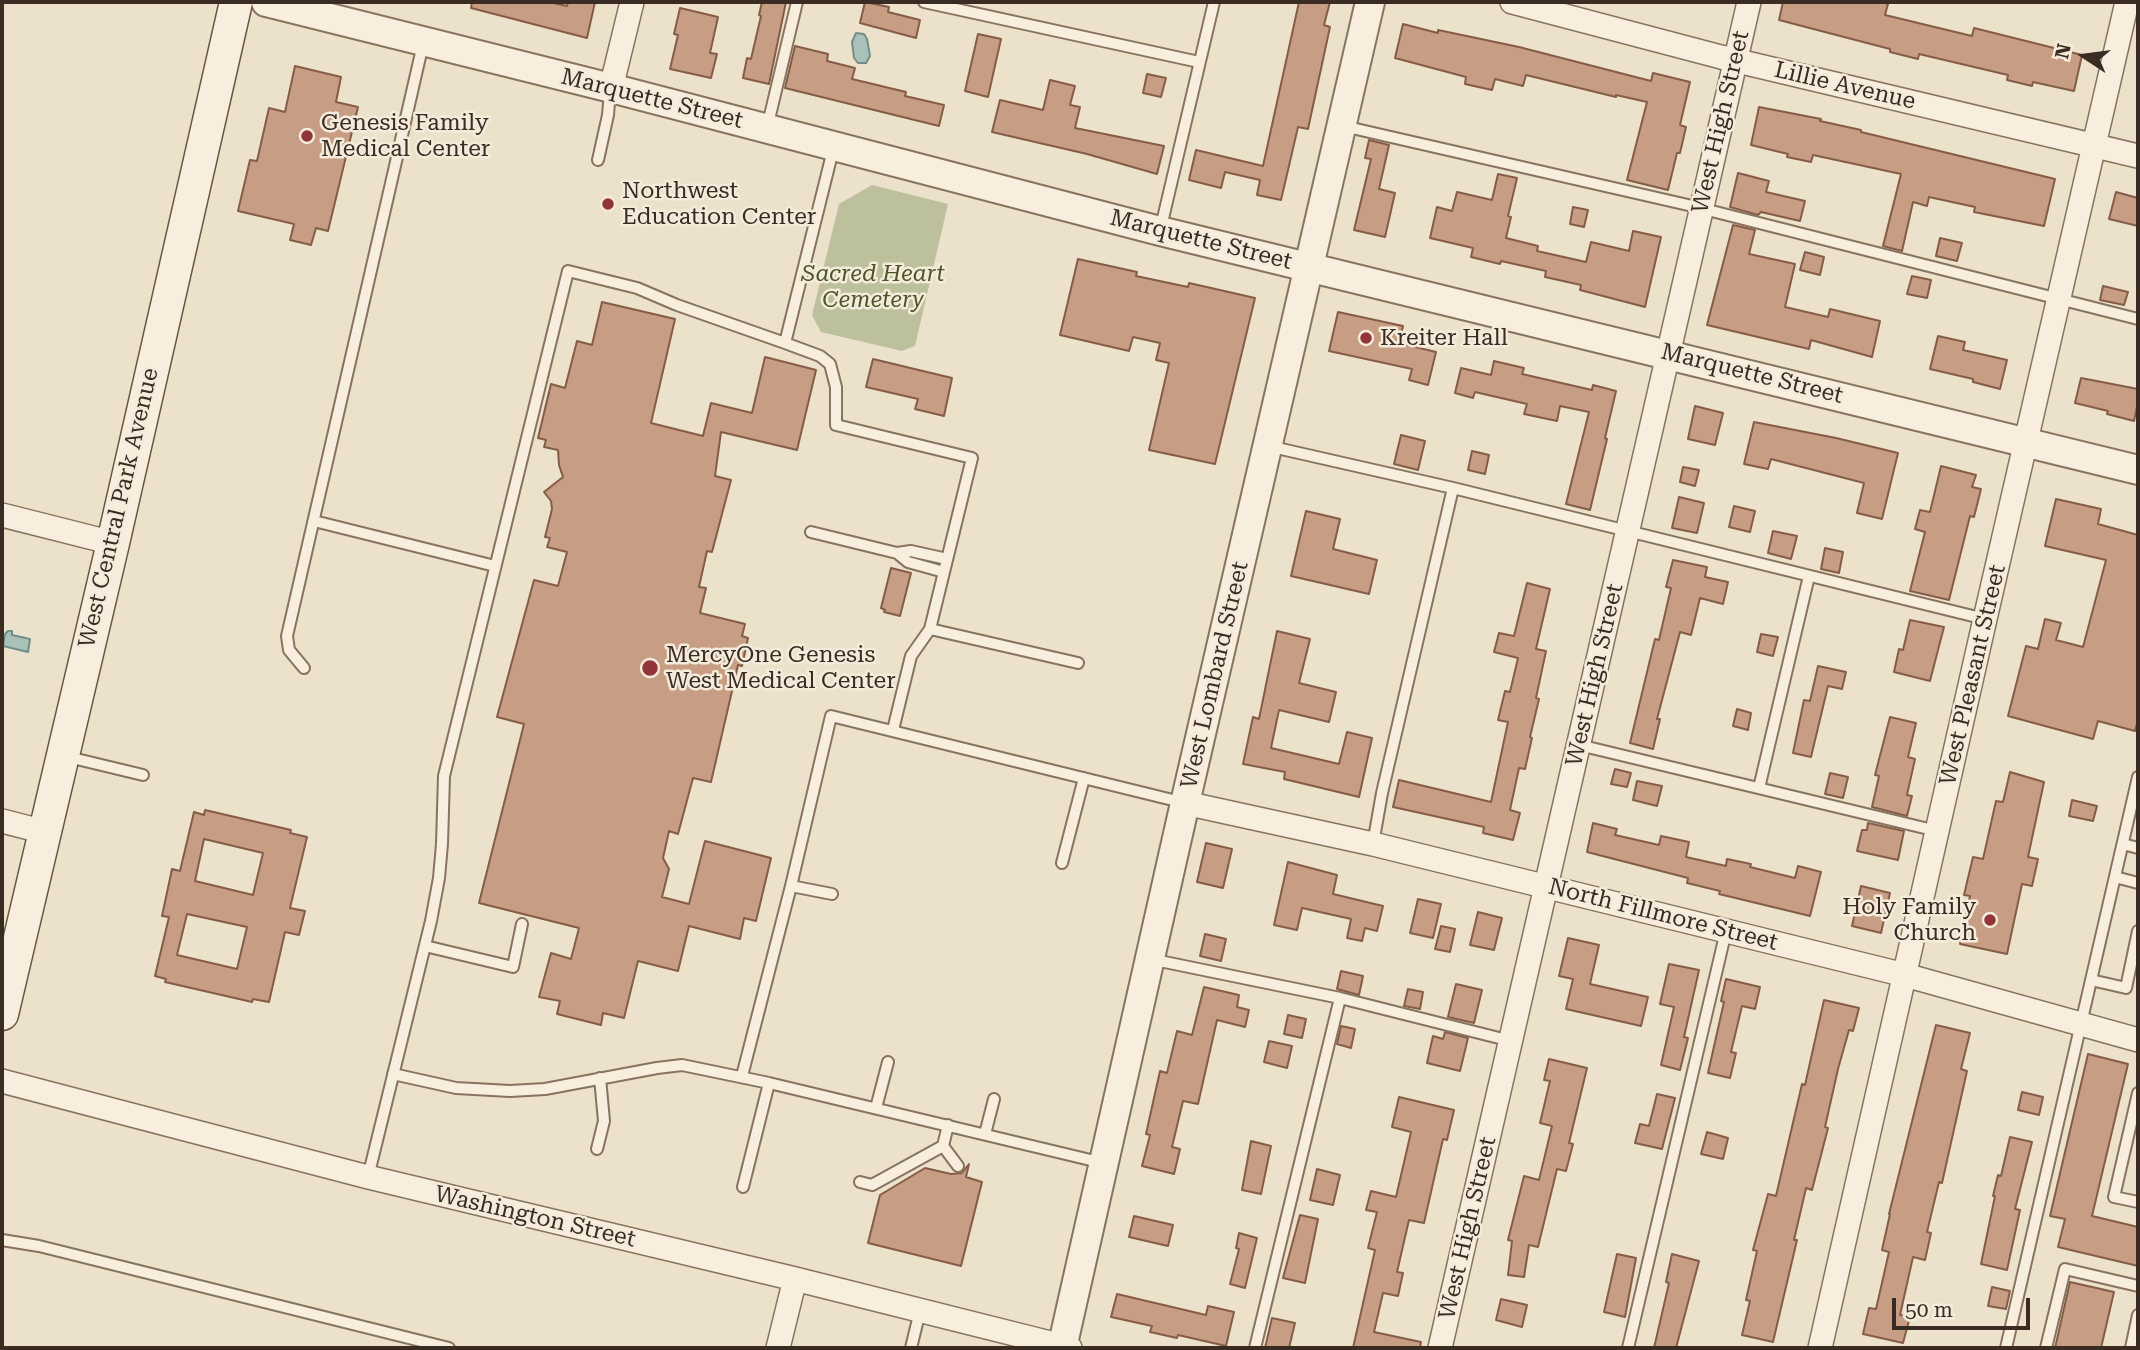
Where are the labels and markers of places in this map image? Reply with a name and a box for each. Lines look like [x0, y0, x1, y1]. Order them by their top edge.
place label: Genesis Family Medical Center [321, 109, 490, 163]
marker: Genesis Family Medical Center [299, 128, 315, 144]
place label: Northwest Education Center [622, 177, 816, 231]
marker: Northwest Education Center [600, 196, 616, 212]
place label: Kreiter Hall [1380, 324, 1508, 352]
marker: Kreiter Hall [1358, 330, 1374, 346]
place label: MercyOne Genesis West Medical Center [666, 641, 896, 695]
marker: MercyOne Genesis West Medical Center [640, 658, 660, 678]
place label: Holy Family Church [1842, 893, 1976, 947]
marker: Holy Family Church [1982, 912, 1998, 928]

